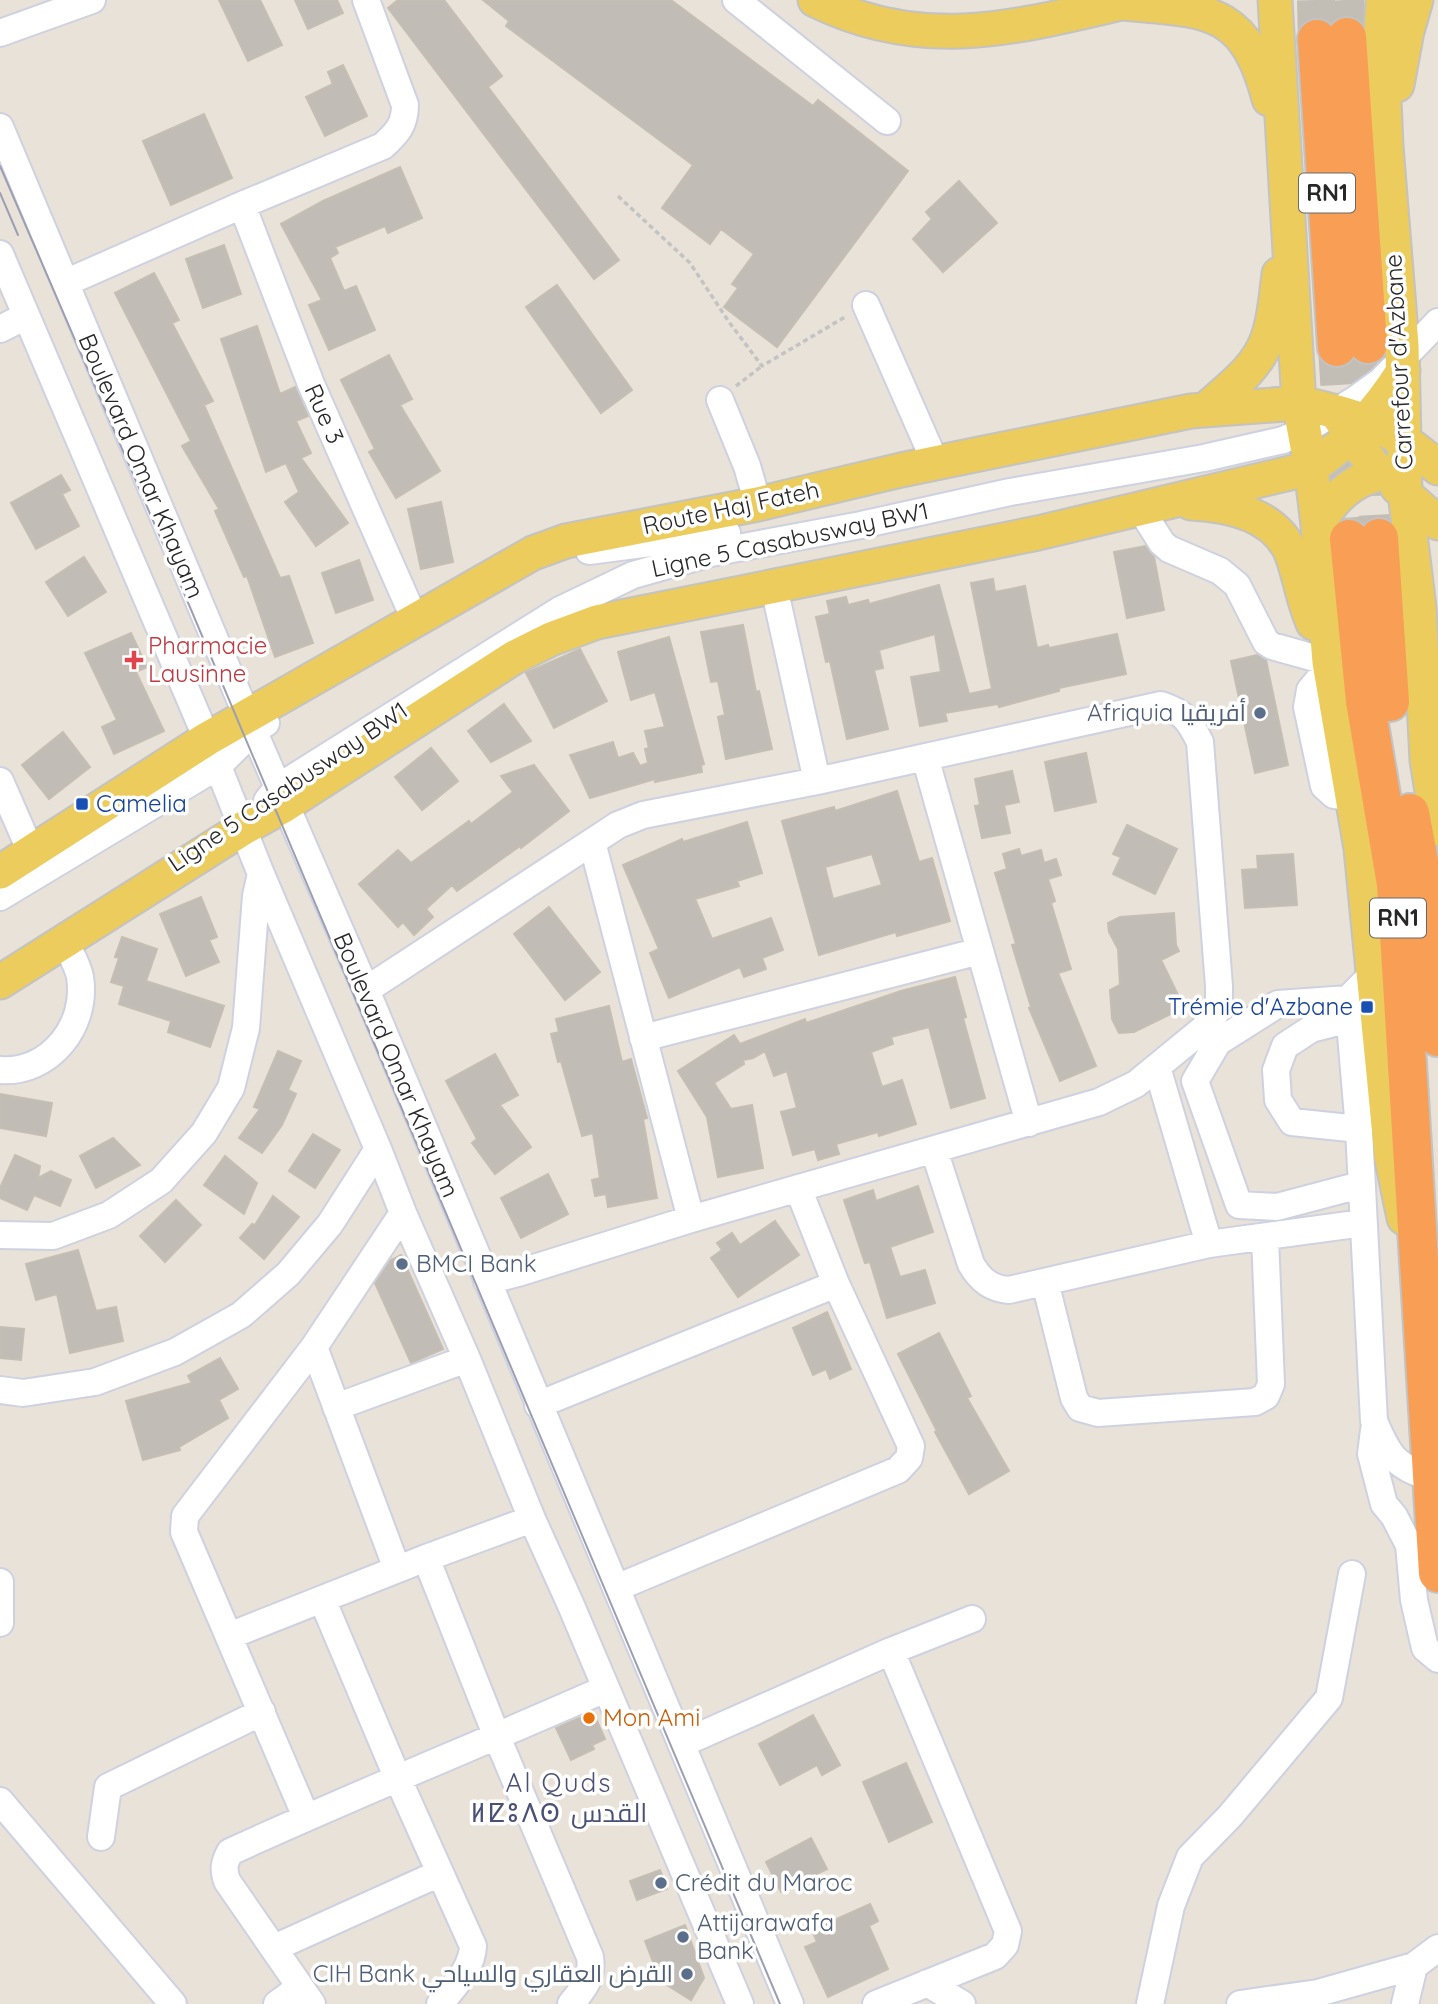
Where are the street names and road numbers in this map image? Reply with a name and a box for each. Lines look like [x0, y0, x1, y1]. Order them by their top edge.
road number: RN1 [1299, 174, 1355, 212]
street label: Carrefour d'Azbane [1377, 253, 1419, 471]
street label: Boulevard Omar Khayam [73, 329, 211, 602]
street label: Rue 3 [299, 379, 351, 448]
street label: Route Haj Fateh [640, 474, 822, 540]
street label: Ligne 5 Casabusway BW1 [648, 495, 931, 583]
street label: Ligne 5 Casabusway BW1 [162, 695, 413, 878]
road number: RN1 [1370, 898, 1426, 937]
street label: Boulevard Omar Khayam [328, 928, 466, 1201]

